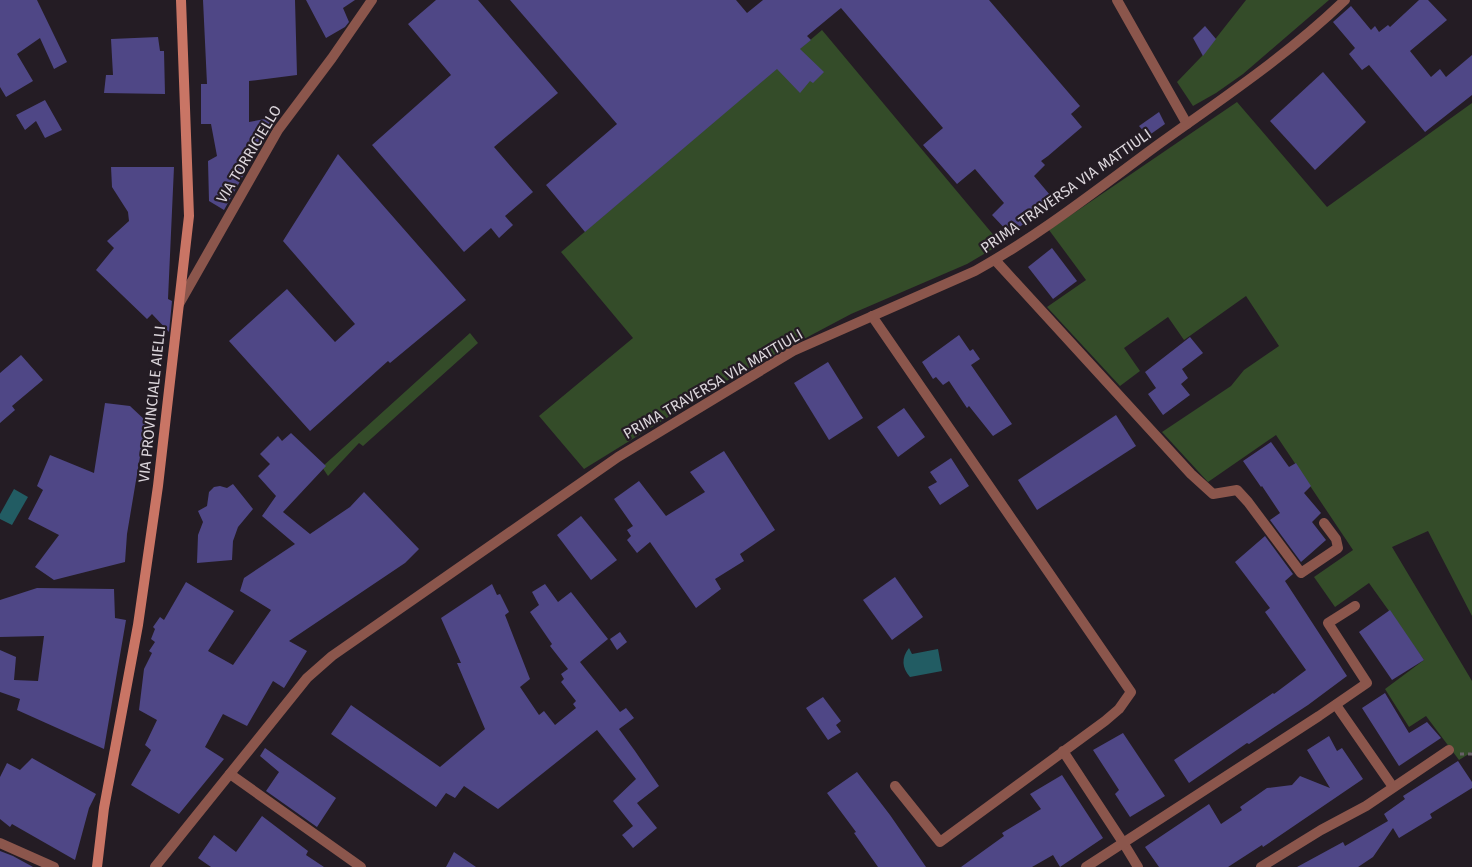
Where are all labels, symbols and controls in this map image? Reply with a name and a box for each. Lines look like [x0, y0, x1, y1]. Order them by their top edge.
street label: VIA TORRICIELLO [213, 102, 285, 206]
street label: PRIMA TRAVERSA VIA MATTIULI [977, 125, 1155, 257]
street label: VIA PROVINCIALE AIELLI [135, 325, 169, 483]
street label: PRIMA TRAVERSA VIA MATTIULI [620, 325, 806, 443]

